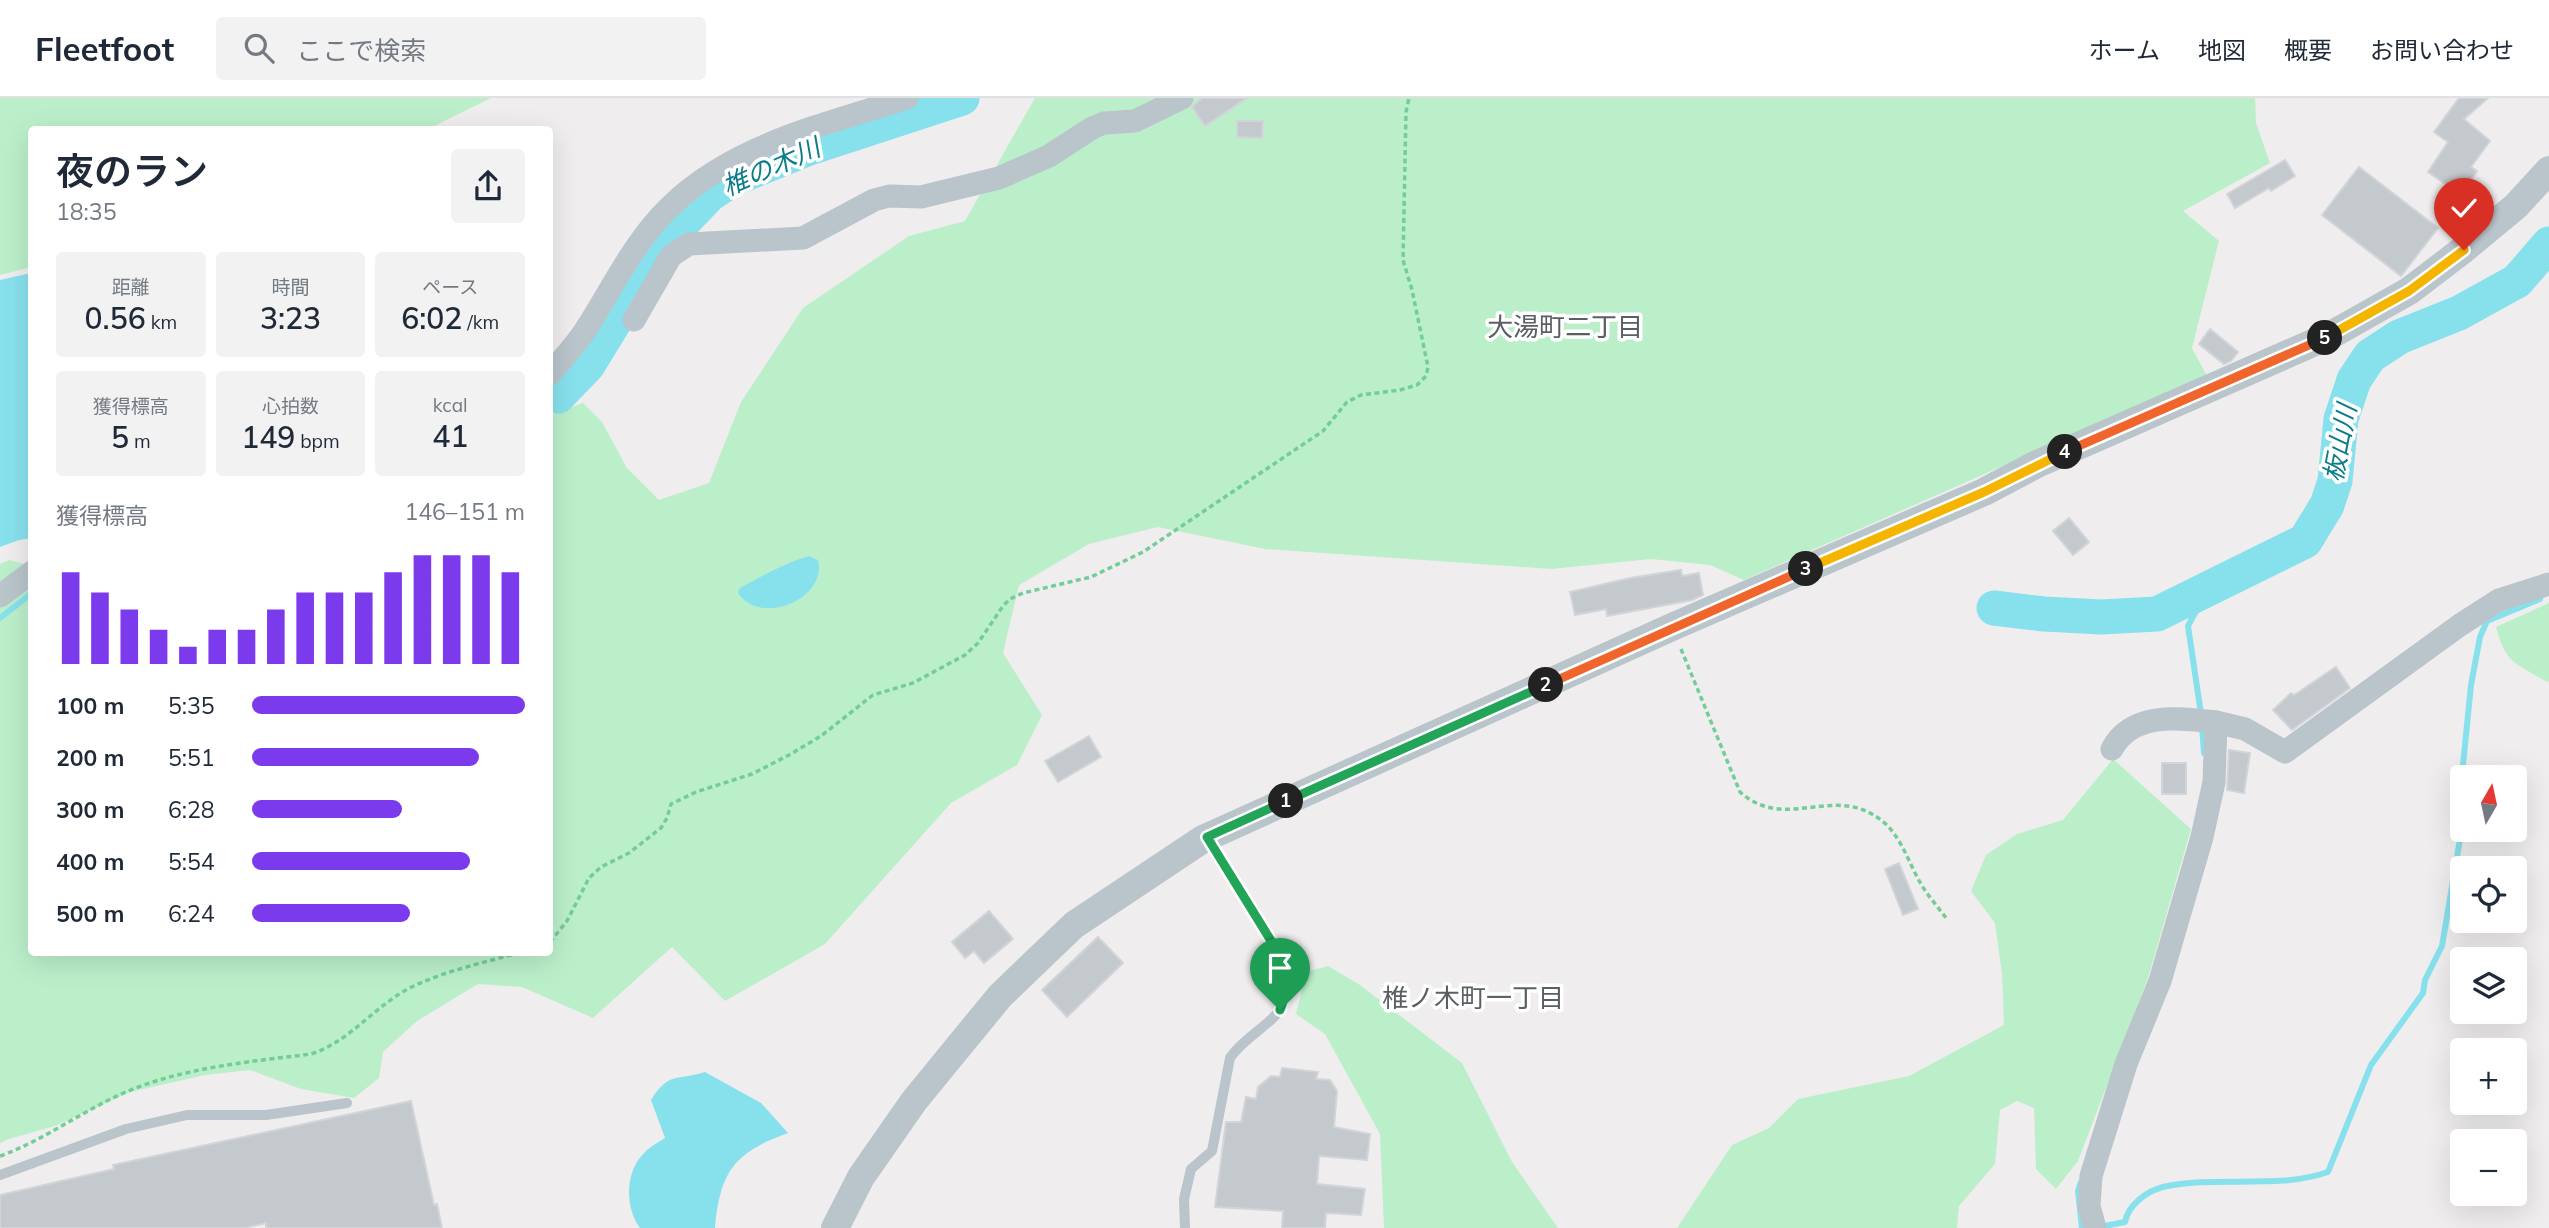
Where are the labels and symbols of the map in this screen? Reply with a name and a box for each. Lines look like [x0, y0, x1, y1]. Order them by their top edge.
water label: 椎の木川 [717, 129, 828, 203]
pin [2434, 178, 2494, 250]
district label: 大湯町二丁目 [1487, 310, 1643, 343]
pin: 5 [2308, 320, 2342, 356]
water label: 板山川 [2316, 399, 2364, 484]
pin: 4 [2048, 434, 2082, 470]
pin: 3 [1788, 552, 1824, 587]
pin: 2 [1528, 668, 1564, 702]
north arrow [2450, 765, 2527, 842]
pin: 1 [1268, 784, 1304, 818]
pin [1250, 938, 1310, 1010]
district label: 椎ノ木町一丁目 [1382, 981, 1564, 1014]

